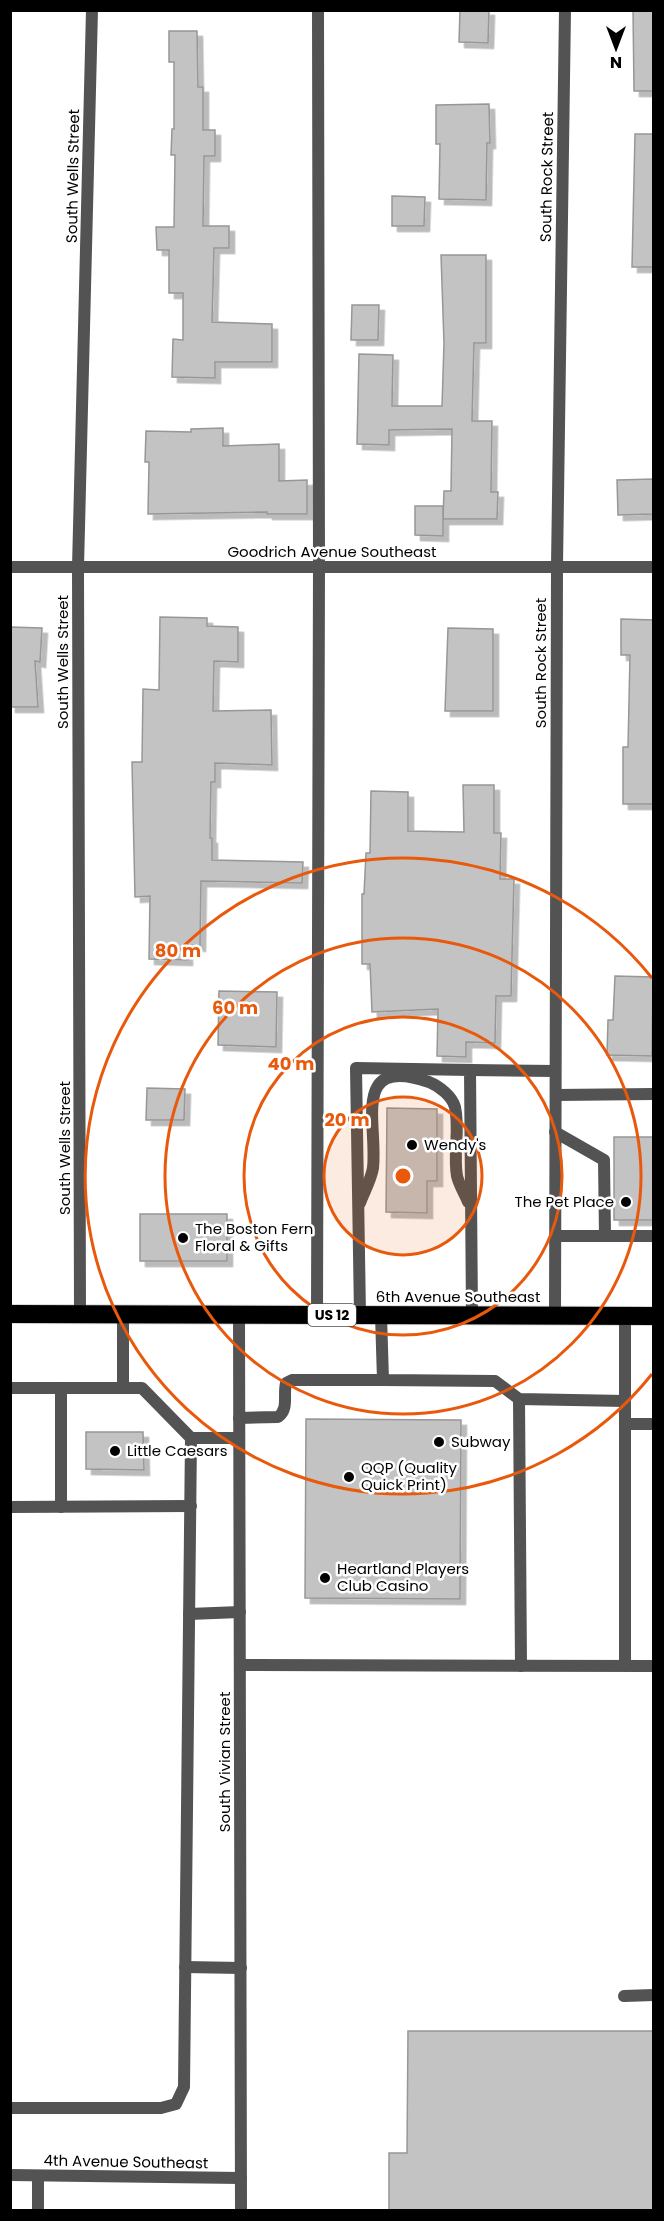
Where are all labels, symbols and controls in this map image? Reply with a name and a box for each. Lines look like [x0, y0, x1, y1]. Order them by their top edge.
north arrow [586, 18, 646, 78]
text: N [610, 51, 622, 74]
street label: South Wells Street [61, 109, 84, 243]
street label: South Rock Street [535, 112, 558, 242]
street label: Goodrich Avenue Southeast [227, 541, 437, 562]
street label: South Wells Street [52, 595, 73, 729]
street label: South Rock Street [530, 598, 551, 728]
text: 80 m [155, 938, 201, 963]
text: 60 m [212, 995, 258, 1020]
text: 40 m [268, 1051, 314, 1076]
street label: South Wells Street [54, 1081, 75, 1215]
text: 20 m [325, 1107, 369, 1132]
place label: Wendy's [424, 1134, 487, 1155]
marker: Wendy's [405, 1138, 419, 1152]
centre of rings [393, 1166, 413, 1186]
place label: The Pet Place [515, 1191, 614, 1212]
marker: The Pet Place [619, 1195, 633, 1209]
place label: The Boston Fern Floral & Gifts [195, 1218, 313, 1256]
marker: The Boston Fern Floral & Gifts [176, 1231, 190, 1245]
street label: 6th Avenue Southeast [376, 1286, 540, 1307]
road number: US 12 [308, 1304, 356, 1326]
place label: Subway [451, 1431, 511, 1452]
marker: Subway [432, 1435, 446, 1449]
place label: Little Caesars [127, 1440, 228, 1461]
marker: Little Caesars [108, 1444, 122, 1458]
place label: QQP (Quality Quick Print) [361, 1457, 458, 1495]
marker: QQP (Quality Quick Print) [342, 1470, 356, 1484]
place label: Heartland Players Club Casino [337, 1558, 469, 1596]
marker: Heartland Players Club Casino [318, 1571, 332, 1585]
street label: South Vivian Street [214, 1692, 235, 1832]
street label: 4th Avenue Southeast [44, 2150, 208, 2173]

